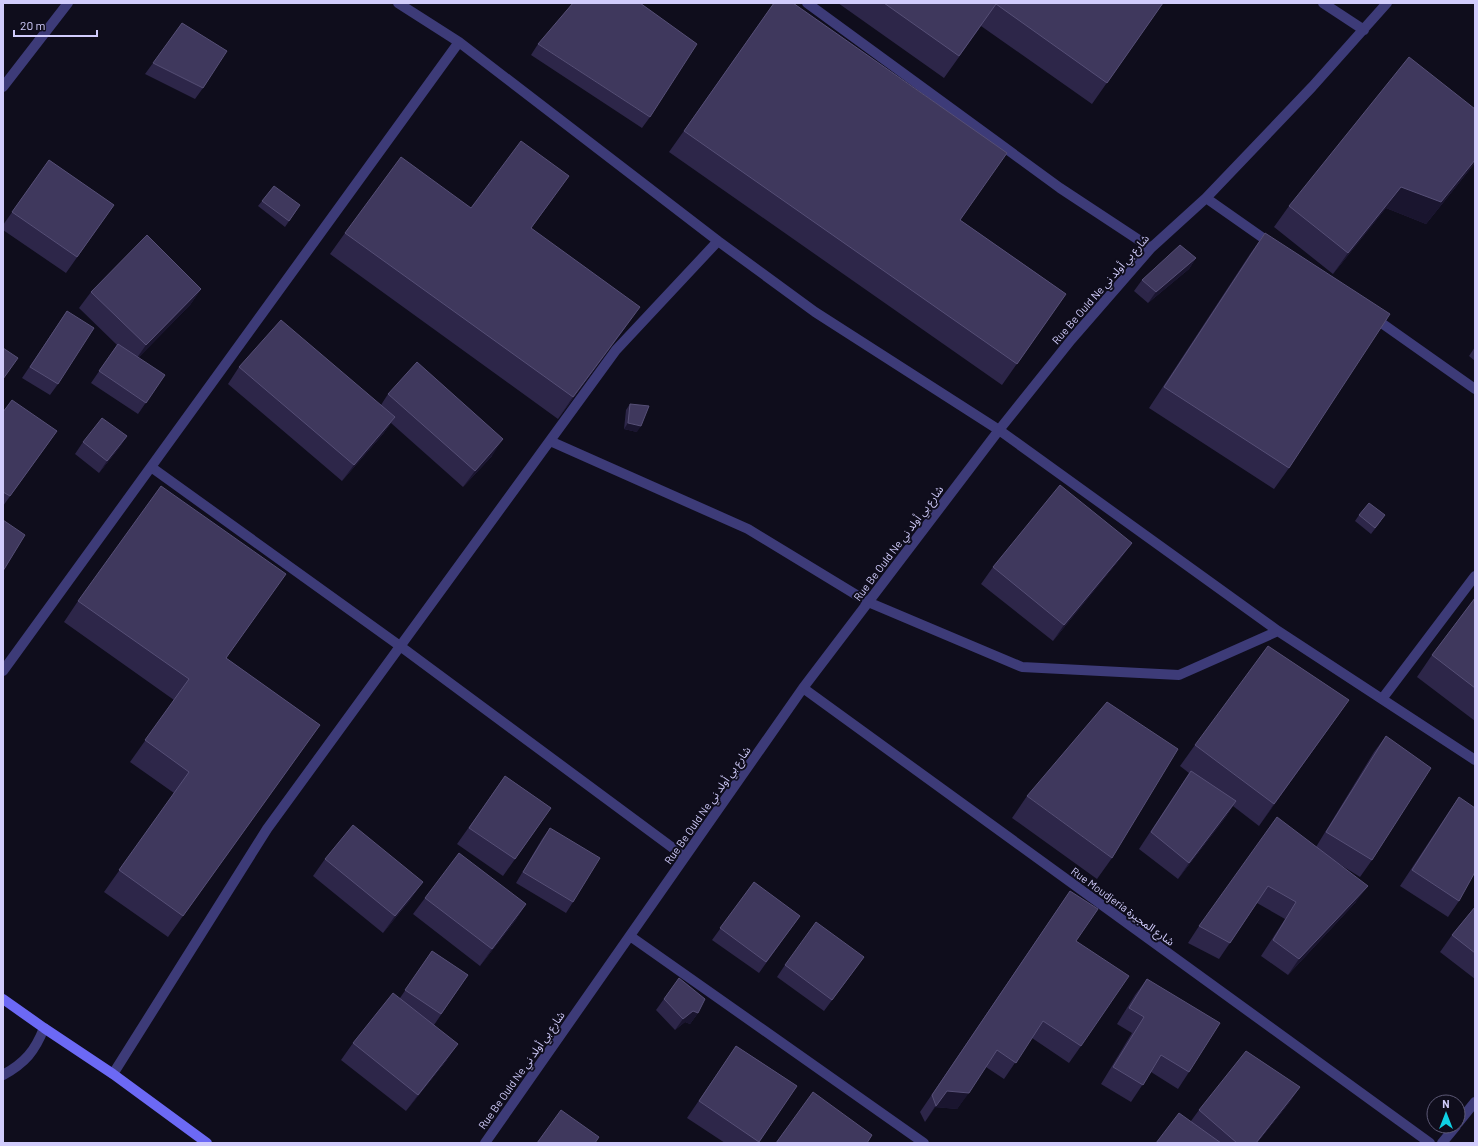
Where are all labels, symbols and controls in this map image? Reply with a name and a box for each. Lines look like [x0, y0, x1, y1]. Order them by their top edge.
scale bar [14, 12, 97, 38]
text: 20 m [20, 18, 46, 32]
street label: Rue Be Ould Ne شارع بي أولد ني [1049, 231, 1154, 349]
street label: Rue Be Ould Ne شارع بي أولد ني [850, 482, 949, 605]
street label: Rue Be Ould Ne شارع بي أولد ني [661, 743, 756, 869]
street label: Rue Moudjeria شارع المجيرة [1068, 864, 1178, 950]
street label: Rue Be Ould Ne شارع بي أولد ني [475, 1008, 570, 1134]
north arrow [1426, 1094, 1466, 1134]
text: N [1442, 1097, 1450, 1110]

